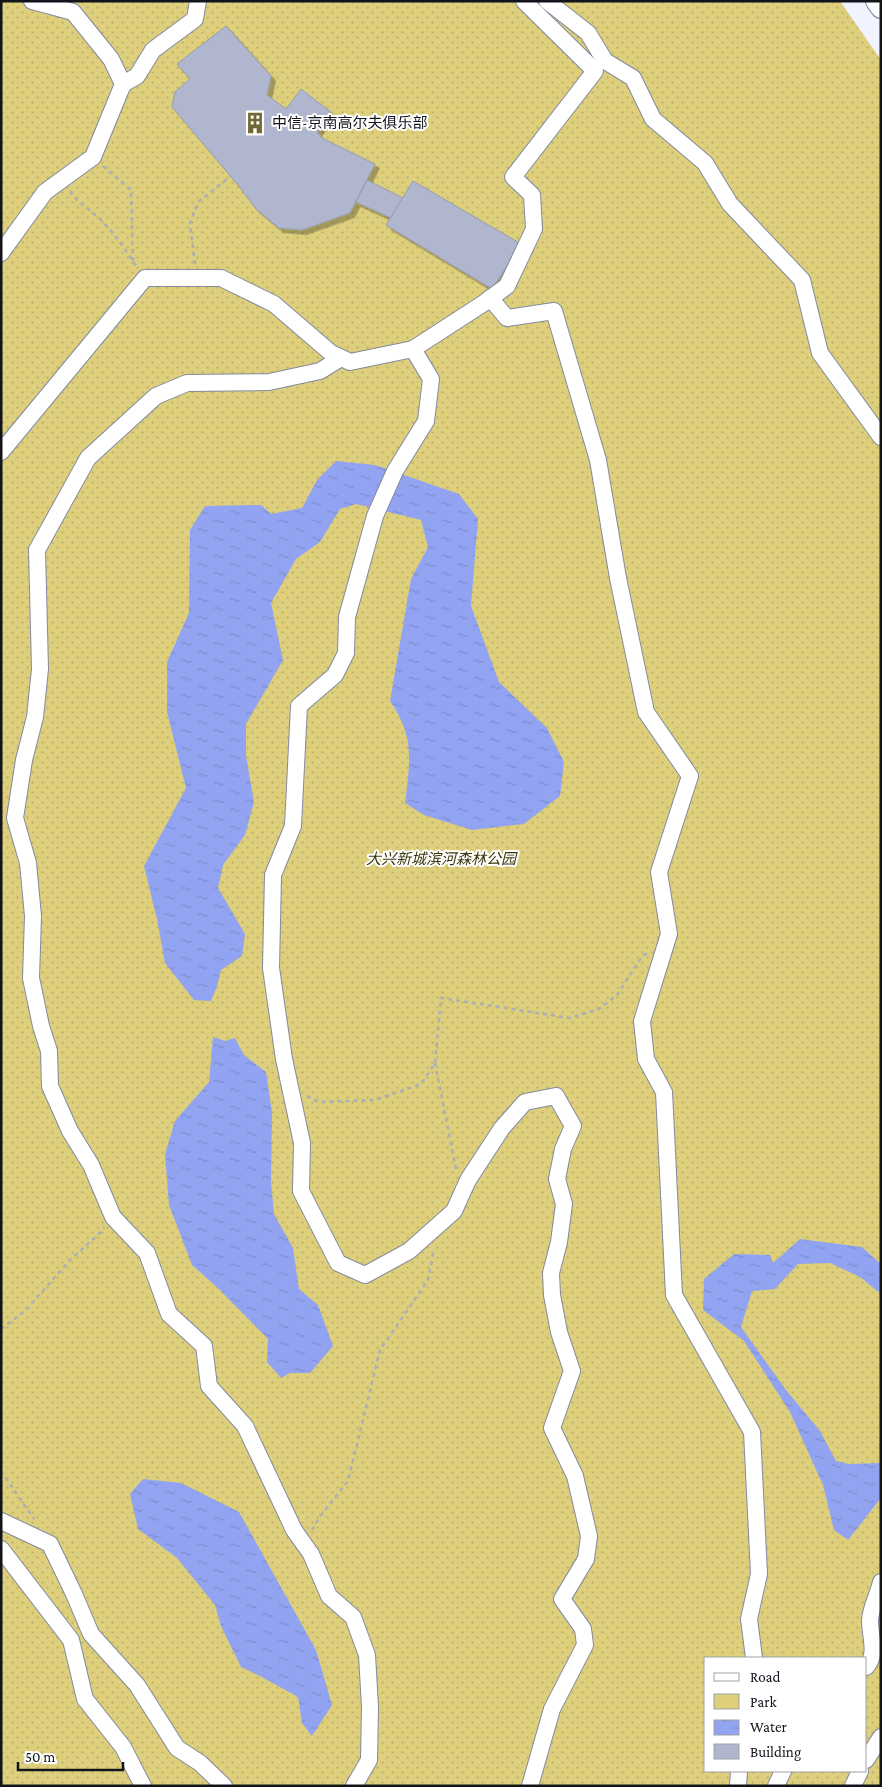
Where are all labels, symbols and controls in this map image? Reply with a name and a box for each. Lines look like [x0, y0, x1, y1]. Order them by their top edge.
building icon: 中信-京南高尔夫俱乐部 [242, 110, 268, 136]
place label: 中信-京南高尔夫俱乐部 [272, 115, 427, 131]
park label: 大兴新城滨河森林公园 [366, 851, 518, 867]
legend [704, 1657, 867, 1772]
text: Road [750, 1669, 781, 1685]
text: Park [750, 1694, 777, 1710]
text: Water [750, 1719, 787, 1735]
scale bar [18, 1740, 122, 1772]
text: Building [750, 1744, 801, 1761]
text: 50 m [25, 1749, 55, 1765]

